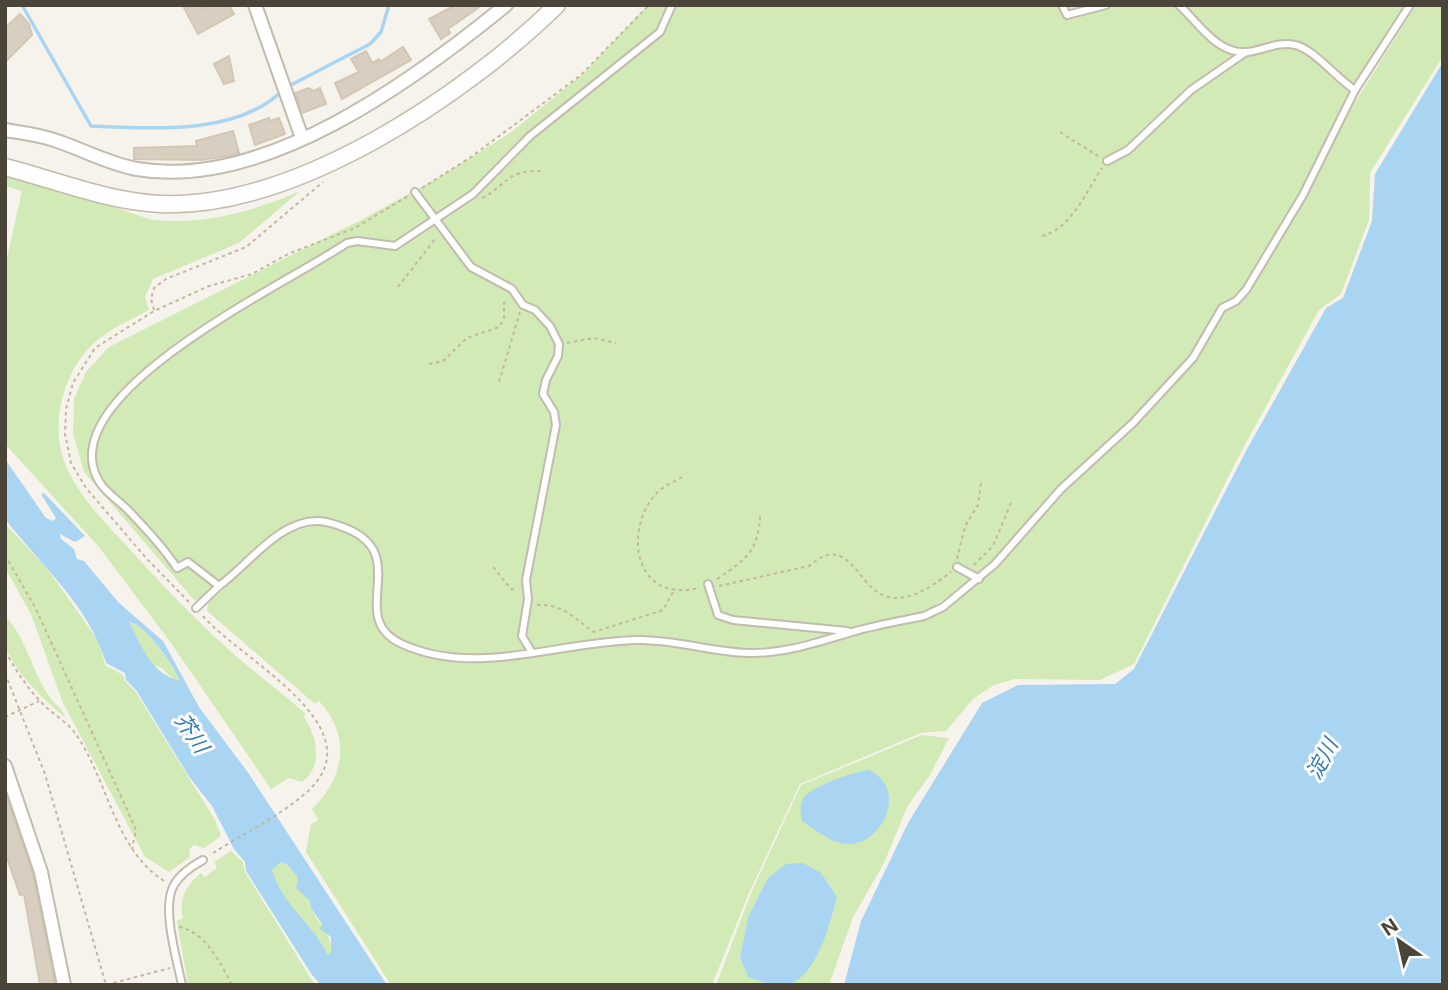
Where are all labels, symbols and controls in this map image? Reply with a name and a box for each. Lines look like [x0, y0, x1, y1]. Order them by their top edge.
water label: 芥川 [170, 709, 215, 759]
water label: 淀川 [1301, 733, 1344, 783]
north arrow [1364, 906, 1434, 976]
text: N [1377, 914, 1402, 941]

